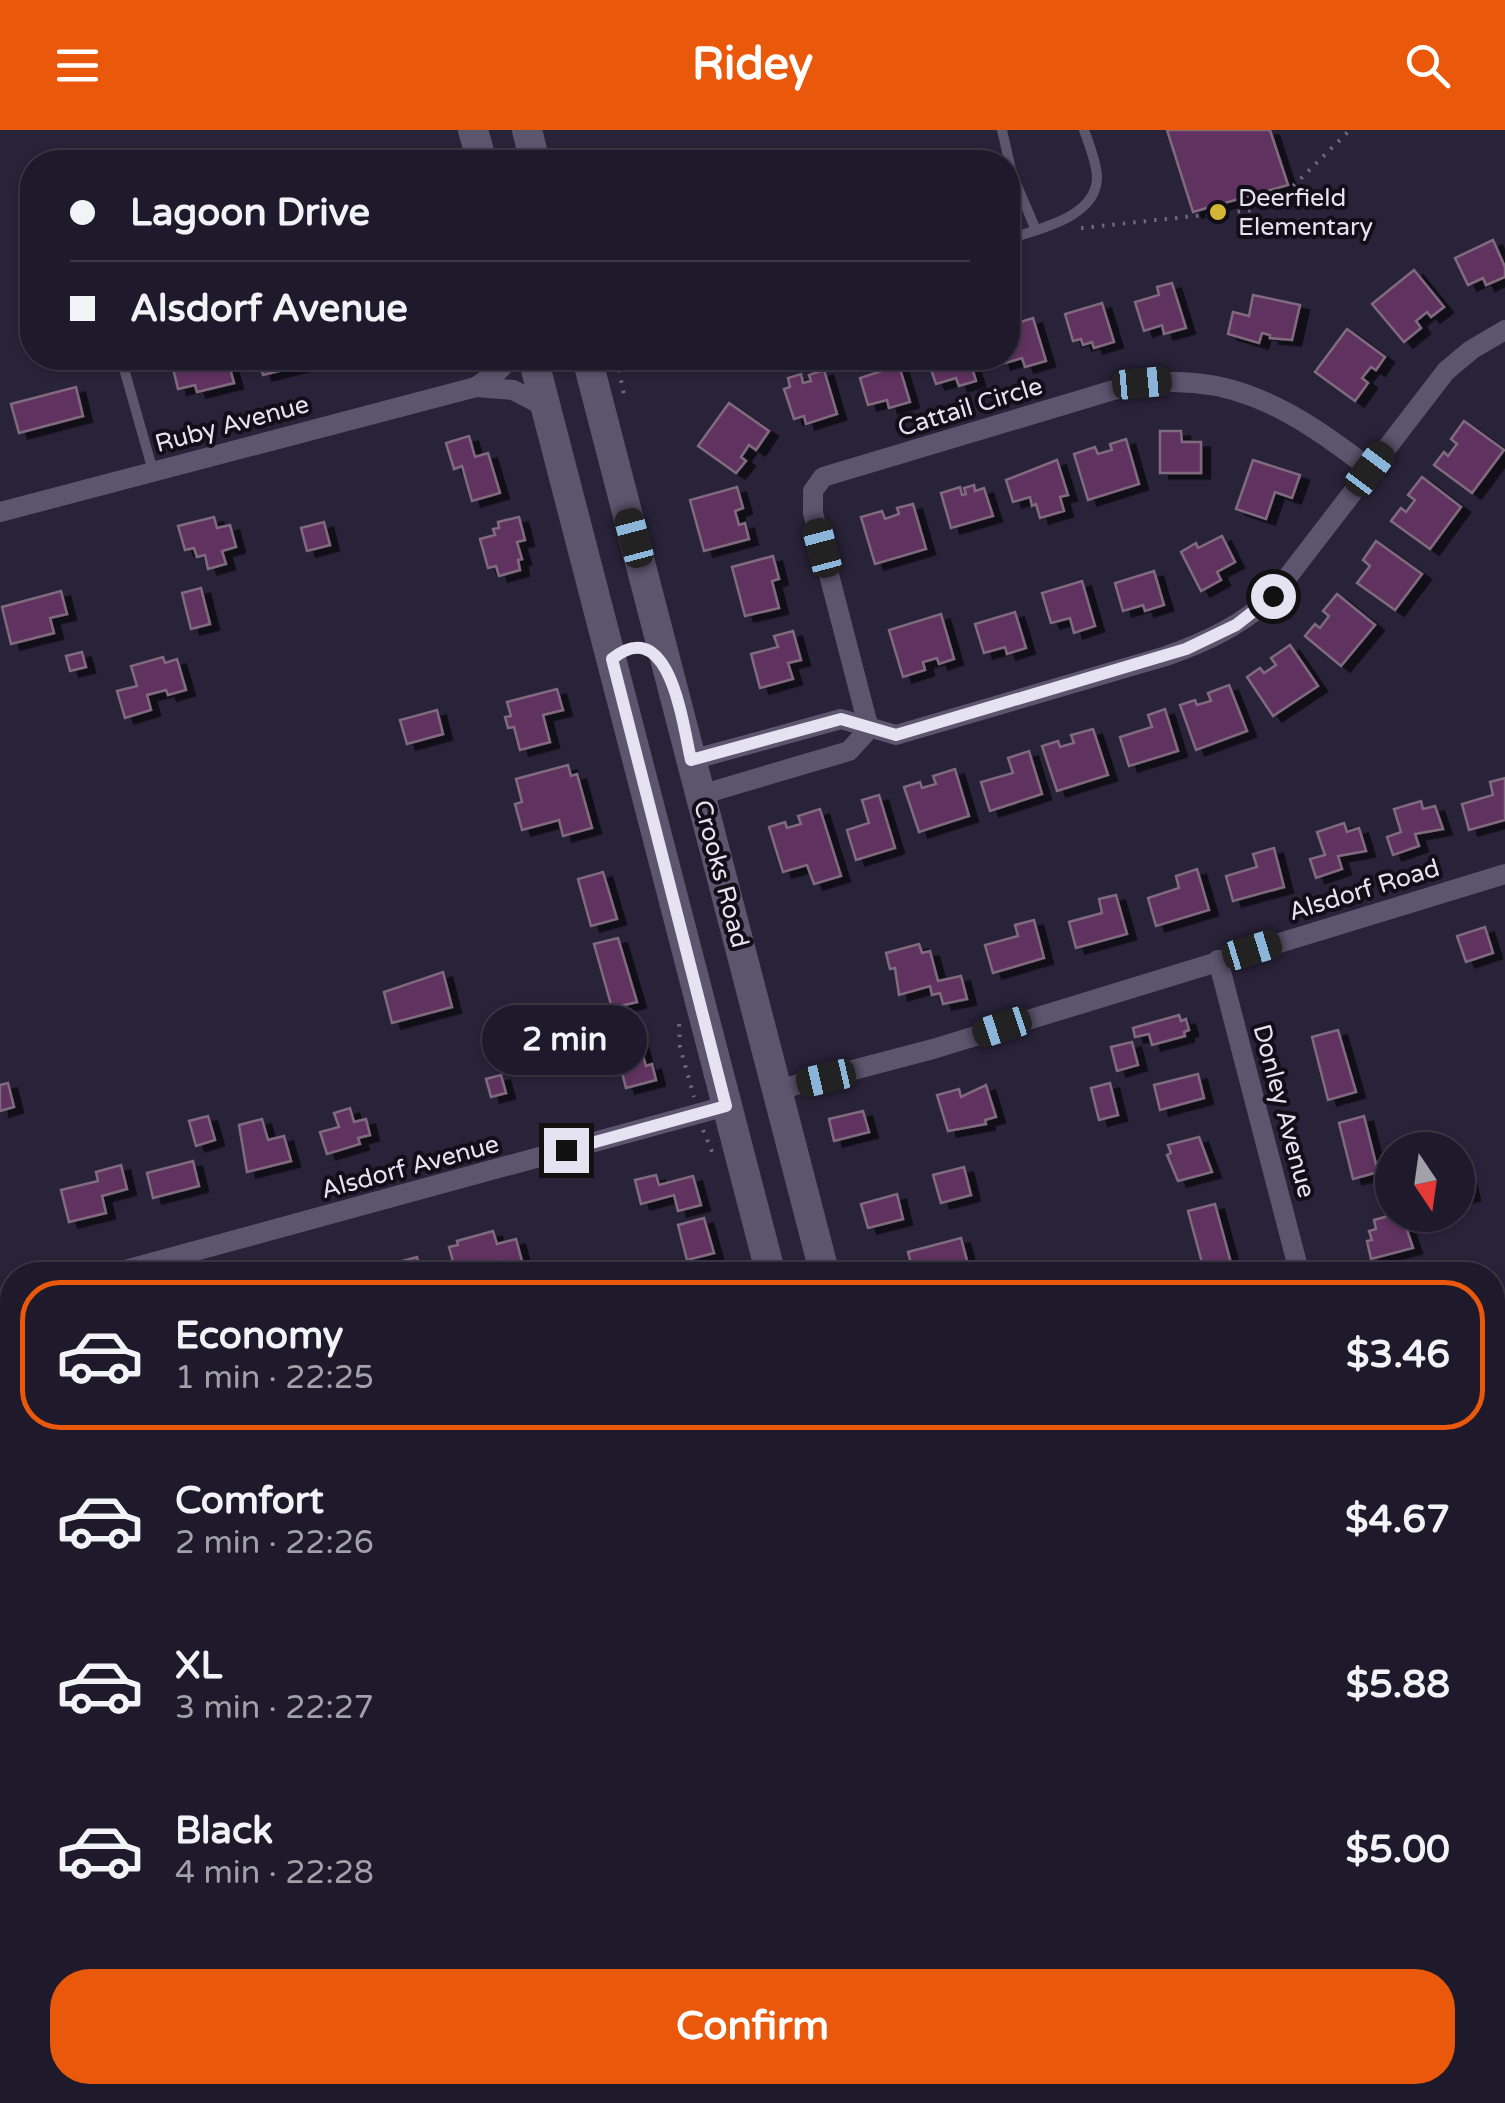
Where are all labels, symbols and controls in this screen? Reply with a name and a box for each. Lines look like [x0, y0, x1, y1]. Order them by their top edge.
icon: menu [50, 38, 105, 93]
text: Ridey [692, 38, 813, 92]
icon: search [1400, 38, 1455, 93]
place label: Deerfield Elementary [1238, 183, 1373, 242]
text: Lagoon Drive [130, 190, 370, 236]
marker: Deerfield Elementary [1207, 201, 1229, 223]
text: Alsdorf Avenue [130, 286, 408, 332]
car [1111, 365, 1173, 401]
street label: Cattail Circle [894, 371, 1046, 443]
street label: Ruby Avenue [152, 389, 312, 459]
car [1340, 436, 1400, 502]
car [612, 505, 656, 571]
car [800, 515, 844, 581]
route start [1251, 574, 1296, 619]
street label: Crooks Road [687, 797, 755, 951]
street label: Alsdorf Road [1285, 853, 1443, 927]
car [1219, 927, 1285, 973]
car [969, 1003, 1035, 1051]
callout: 2 min [484, 1005, 648, 1075]
text: 2 min [522, 1021, 607, 1059]
street label: Donley Avenue [1246, 1021, 1322, 1201]
car [793, 1057, 859, 1099]
route end [544, 1128, 589, 1173]
street label: Alsdorf Avenue [318, 1129, 502, 1205]
north arrow [1375, 1132, 1475, 1232]
map controls [1375, 1132, 1475, 1232]
icon: car [55, 1310, 145, 1400]
text: Economy [175, 1313, 343, 1359]
text: $3.46 [1346, 1332, 1450, 1378]
text: 1 min · 22:25 [175, 1359, 374, 1397]
icon: car [55, 1475, 145, 1565]
text: Comfort [175, 1478, 324, 1524]
text: $4.67 [1345, 1497, 1450, 1543]
text: 2 min · 22:26 [175, 1524, 374, 1562]
icon: car [55, 1640, 145, 1730]
text: XL [175, 1643, 222, 1689]
text: $5.88 [1346, 1662, 1450, 1708]
text: 3 min · 22:27 [175, 1689, 374, 1727]
icon: car [55, 1805, 145, 1895]
text: Black [175, 1808, 273, 1854]
text: $5.00 [1345, 1827, 1450, 1873]
text: 4 min · 22:28 [175, 1854, 374, 1892]
button: Confirm [50, 1969, 1455, 2084]

